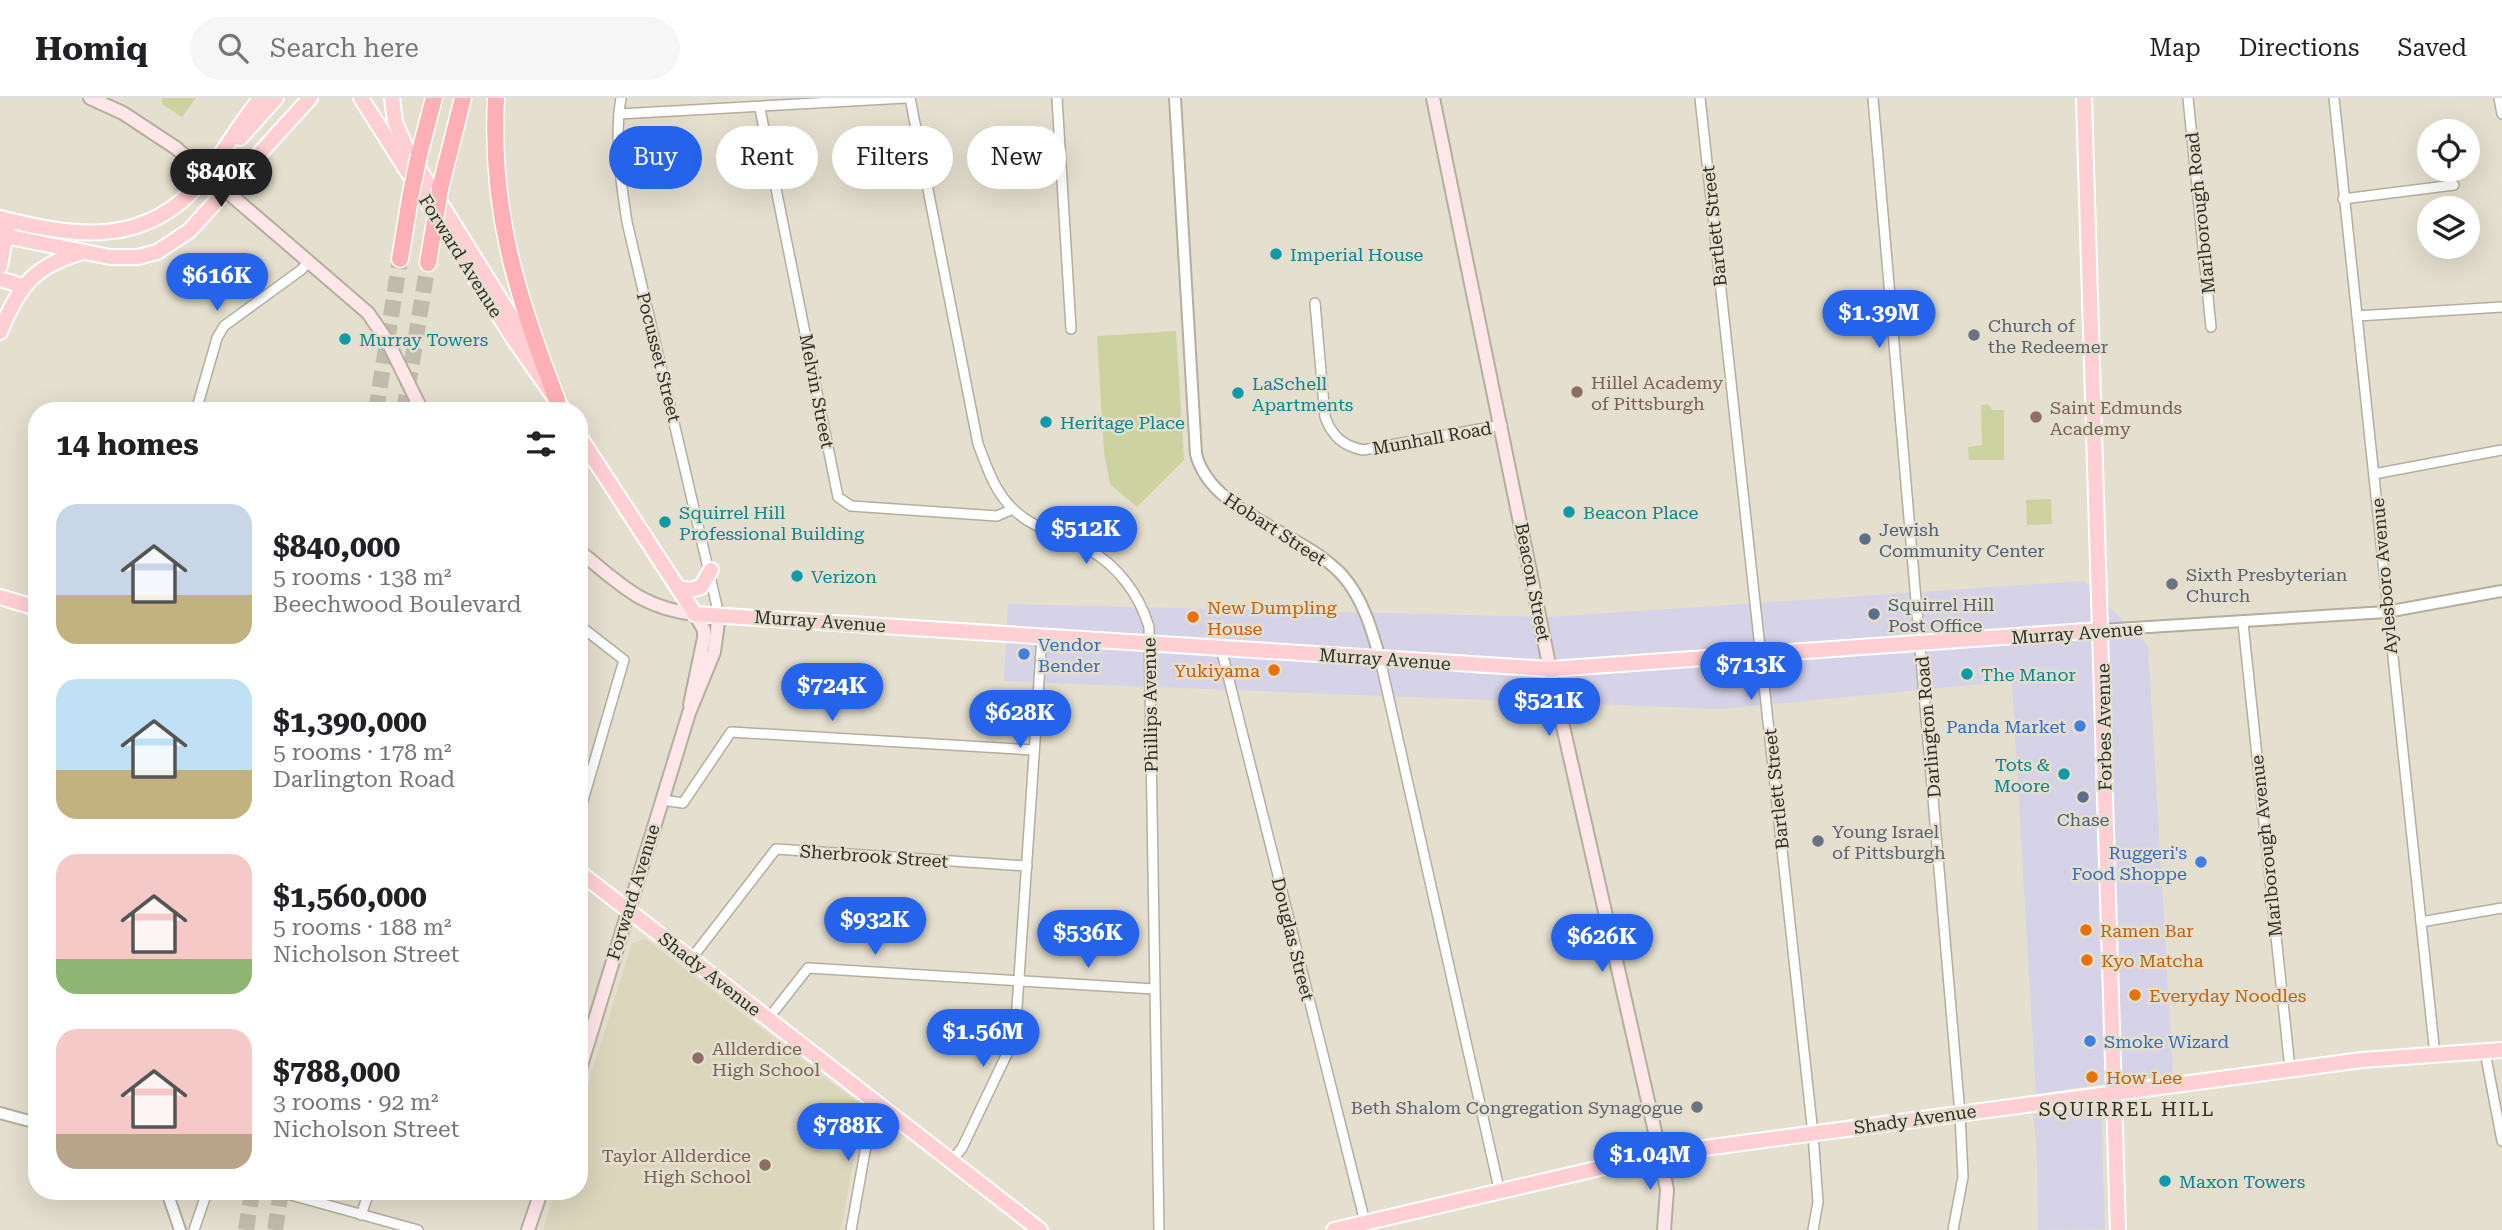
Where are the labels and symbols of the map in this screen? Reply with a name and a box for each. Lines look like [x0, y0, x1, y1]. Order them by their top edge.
street label: Marlborough Road [2181, 131, 2219, 295]
pin: $840K [172, 150, 270, 209]
street label: Bartlett Street [1697, 164, 1731, 287]
street label: Forward Avenue [415, 191, 507, 321]
place label: Imperial House [1290, 244, 1423, 265]
marker: Imperial House [1268, 246, 1284, 262]
pin: $616K [168, 254, 266, 313]
street label: Pocusset Street [633, 290, 685, 424]
pin: $1.39M [1822, 290, 1936, 350]
place label: Church of the Redeemer [1988, 315, 2108, 357]
marker: Church of the Redeemer [1966, 327, 1982, 343]
place label: Murray Towers [359, 329, 488, 350]
marker: Murray Towers [337, 331, 353, 347]
street label: Melvin Street [796, 332, 838, 450]
place label: Hillel Academy of Pittsburgh [1591, 372, 1724, 414]
place label: LaSchell Apartments [1252, 373, 1353, 415]
marker: Hillel Academy of Pittsburgh [1569, 384, 1585, 400]
marker: LaSchell Apartments [1230, 385, 1246, 401]
place label: Saint Edmunds Academy [2050, 397, 2182, 439]
marker: Saint Edmunds Academy [2028, 409, 2044, 425]
place label: Heritage Place [1060, 412, 1185, 433]
marker: Heritage Place [1038, 414, 1054, 430]
street label: Munhall Road [1371, 417, 1494, 459]
street label: Hobart Street [1220, 488, 1330, 570]
street label: Aylesboro Avenue [2367, 497, 2401, 655]
place label: Squirrel Hill Professional Building [679, 502, 865, 544]
place label: Beacon Place [1583, 502, 1698, 523]
marker: Beacon Place [1561, 504, 1577, 520]
pin: $512K [1037, 506, 1135, 566]
marker: Squirrel Hill Professional Building [657, 514, 673, 530]
place label: Jewish Community Center [1879, 519, 2045, 561]
street label: Beacon Street [1511, 521, 1555, 643]
marker: Jewish Community Center [1857, 531, 1873, 547]
place label: Sixth Presbyterian Church [2186, 564, 2348, 606]
place label: Verizon [811, 566, 877, 587]
marker: Verizon [789, 568, 805, 584]
marker: Sixth Presbyterian Church [2164, 576, 2180, 592]
place label: Squirrel Hill Post Office [1888, 594, 1995, 636]
place label: New Dumpling House [1207, 597, 1338, 639]
street label: Murray Avenue [753, 606, 887, 636]
marker: Squirrel Hill Post Office [1866, 606, 1882, 622]
marker: New Dumpling House [1185, 609, 1201, 625]
street label: Murray Avenue [2010, 618, 2144, 648]
place label: Vendor Bender [1038, 634, 1101, 676]
street label: Phillips Avenue [1138, 637, 1162, 773]
pin: $713K [1702, 642, 1800, 702]
street label: Murray Avenue [1318, 644, 1452, 674]
marker: Vendor Bender [1016, 646, 1032, 662]
street label: Darlington Road [1911, 655, 1945, 799]
place label: Yukiyama [1174, 660, 1260, 681]
marker: Yukiyama [1266, 662, 1282, 678]
street label: Forbes Avenue [2092, 663, 2116, 791]
pin: $724K [783, 664, 881, 723]
place label: The Manor [1981, 664, 2076, 685]
marker: The Manor [1959, 666, 1975, 682]
pin: $521K [1500, 678, 1598, 738]
pin: $628K [971, 690, 1069, 750]
place label: Panda Market [1946, 716, 2066, 737]
marker: Panda Market [2072, 718, 2088, 734]
street label: Bartlett Street [1759, 727, 1793, 850]
place label: Tots & Moore [1994, 754, 2050, 796]
street label: Marlborough Avenue [2246, 754, 2286, 938]
marker: Tots & Moore [2056, 766, 2072, 782]
marker: Chase [2075, 789, 2091, 805]
place label: Chase [2057, 809, 2109, 830]
street label: Forward Avenue [602, 821, 664, 962]
place label: Young Israel of Pittsburgh [1832, 821, 1946, 863]
marker: Young Israel of Pittsburgh [1810, 833, 1826, 849]
street label: Sherbrook Street [799, 840, 949, 872]
place label: Ruggeri's Food Shoppe [2071, 842, 2187, 884]
marker: Ruggeri's Food Shoppe [2193, 854, 2209, 870]
street label: Douglas Street [1268, 875, 1319, 1003]
pin: $932K [826, 898, 924, 957]
pin: $536K [1039, 910, 1137, 970]
pin: $626K [1553, 914, 1651, 974]
place label: Ramen Bar [2100, 920, 2194, 941]
marker: Ramen Bar [2078, 922, 2094, 938]
street label: Shady Avenue [655, 928, 765, 1020]
place label: Kyo Matcha [2101, 950, 2204, 971]
marker: Kyo Matcha [2079, 952, 2095, 968]
place label: Everyday Noodles [2149, 985, 2306, 1006]
marker: Everyday Noodles [2127, 987, 2143, 1003]
pin: $1.56M [926, 1010, 1040, 1069]
place label: Smoke Wizard [2104, 1031, 2229, 1052]
marker: Smoke Wizard [2082, 1033, 2098, 1049]
place label: Allderdice High School [712, 1038, 820, 1080]
marker: Allderdice High School [690, 1050, 706, 1066]
place label: How Lee [2106, 1067, 2182, 1088]
marker: How Lee [2084, 1069, 2100, 1085]
place label: Beth Shalom Congregation Synagogue [1351, 1097, 1683, 1118]
district label: SQUIRREL HILL [2039, 1098, 2215, 1121]
marker: Beth Shalom Congregation Synagogue [1689, 1099, 1705, 1115]
street label: Shady Avenue [1852, 1100, 1978, 1138]
pin: $788K [799, 1104, 897, 1163]
pin: $1.04M [1593, 1132, 1707, 1192]
place label: Taylor Allderdice High School [602, 1145, 751, 1187]
marker: Taylor Allderdice High School [757, 1157, 773, 1173]
place label: Maxon Towers [2179, 1171, 2305, 1192]
marker: Maxon Towers [2157, 1173, 2173, 1189]

